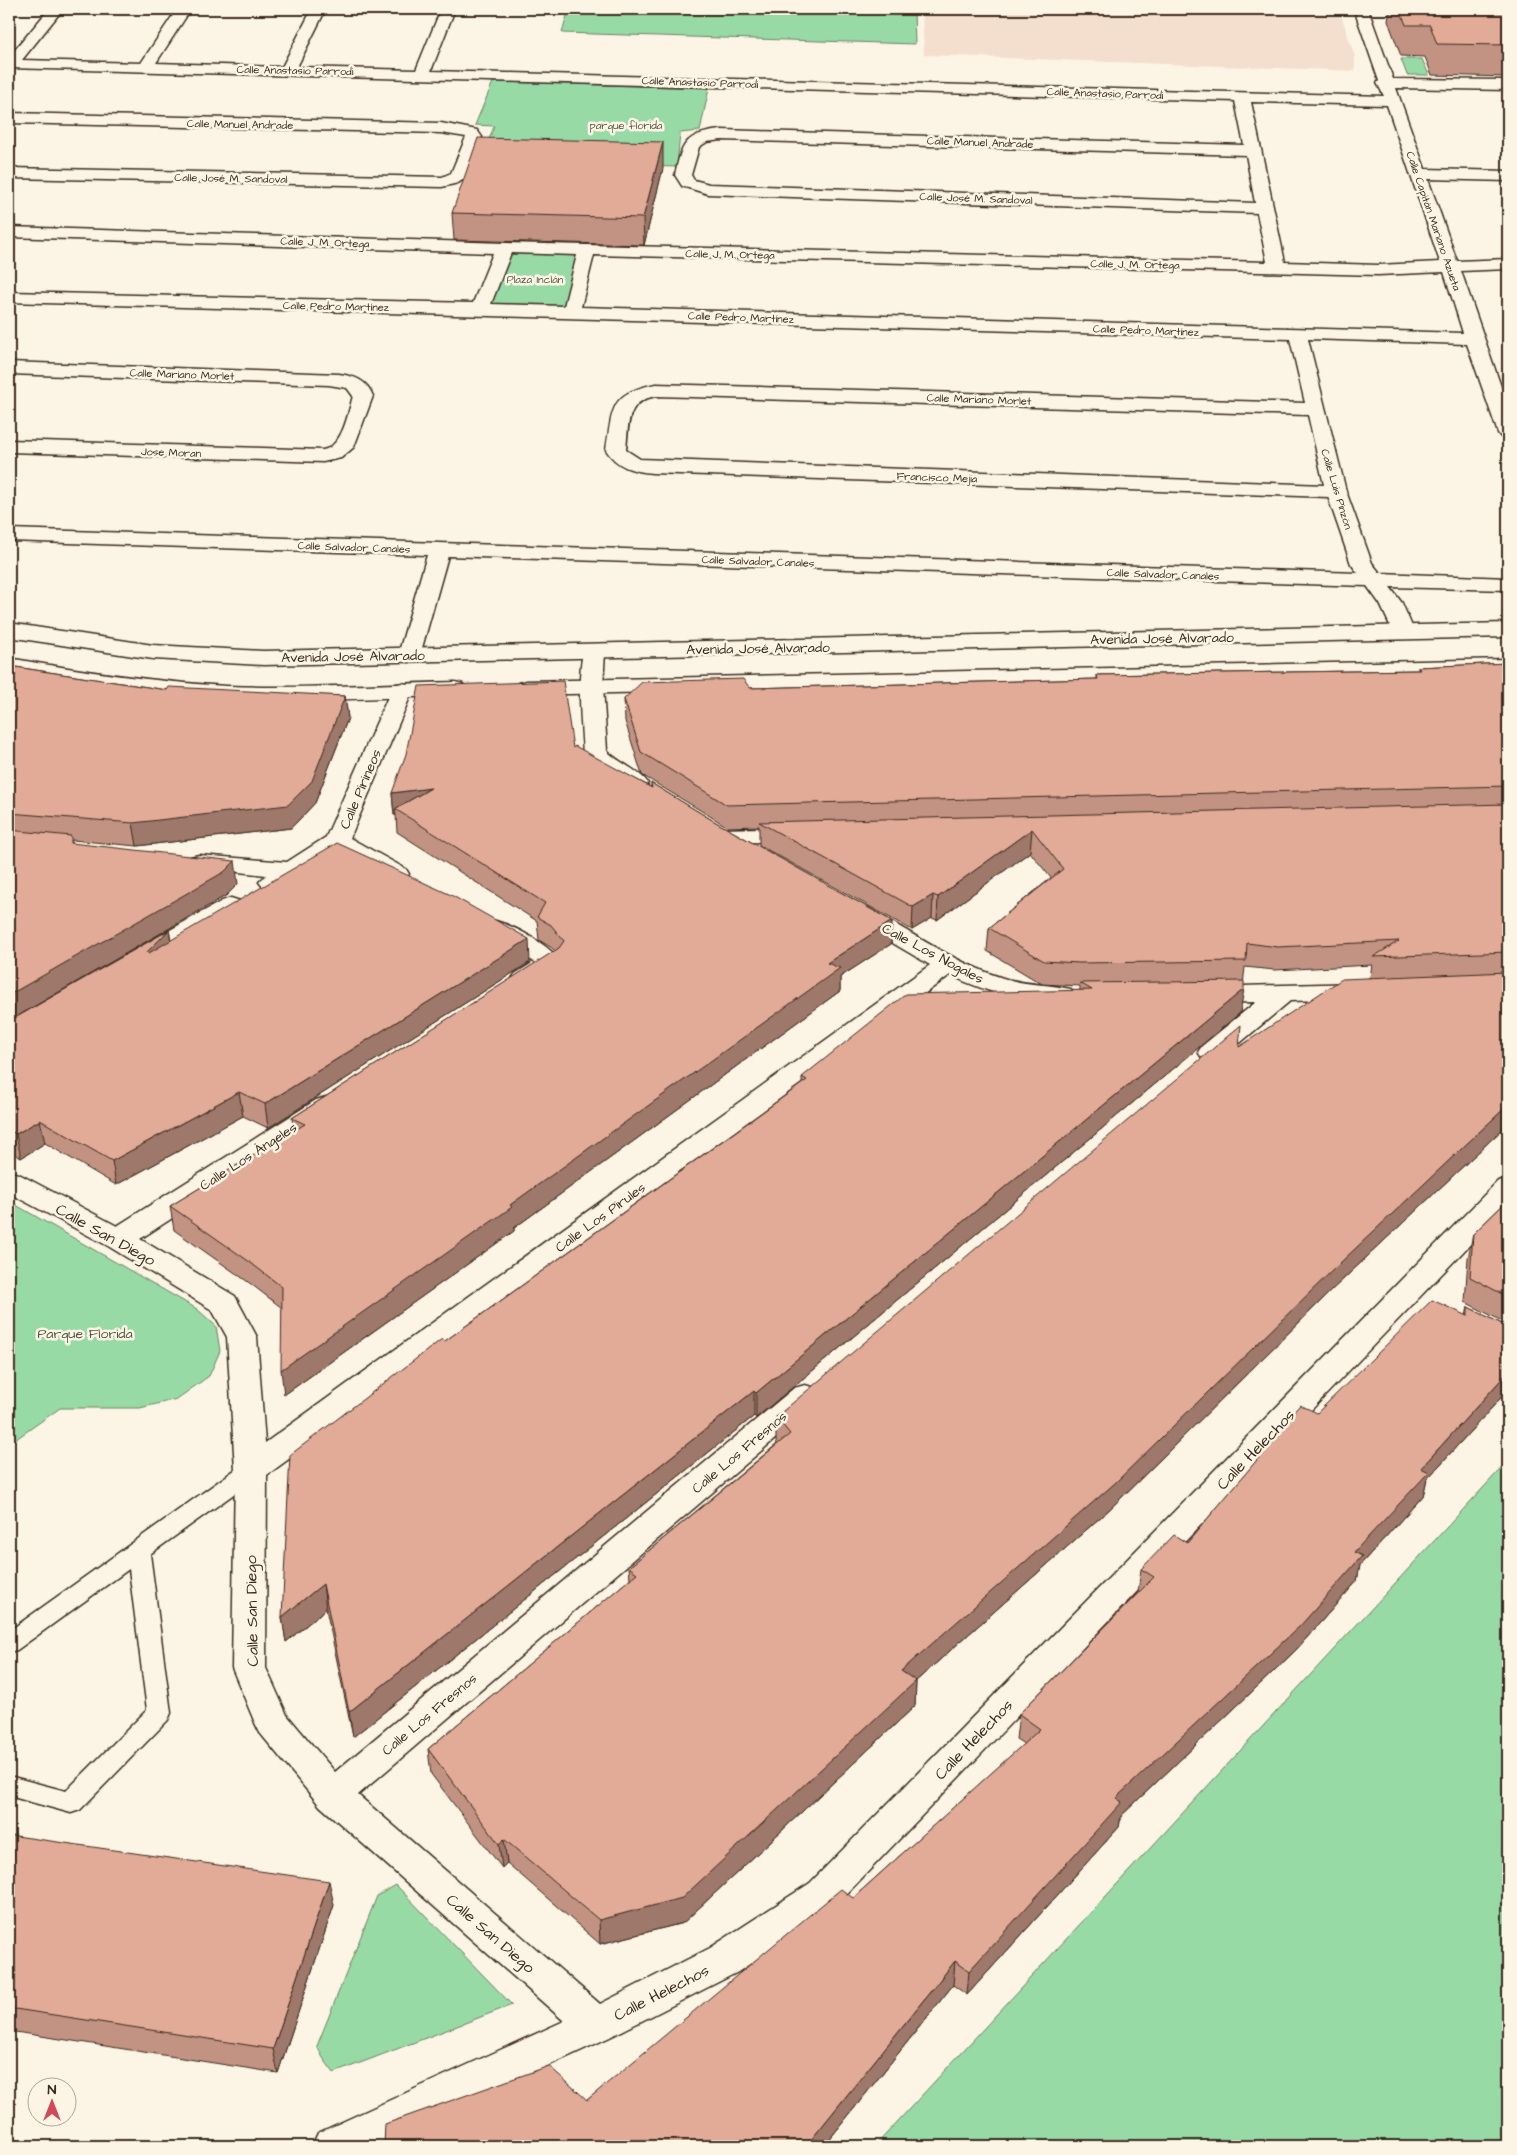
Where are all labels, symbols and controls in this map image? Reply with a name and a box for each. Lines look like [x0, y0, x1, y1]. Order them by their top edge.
street label: Calle Anastasio Parrodi [236, 62, 354, 79]
street label: Calle Anastasio Parrodi [641, 73, 759, 92]
street label: Calle Anastasio Parrodi [1046, 84, 1164, 103]
street label: Calle Manuel Andrade [187, 116, 293, 133]
park label: parque florida [590, 118, 663, 133]
street label: Calle Manuel Andrade [926, 133, 1034, 152]
street label: Calle Capitán Mariano Azueta [1403, 149, 1465, 293]
street label: Calle José M. Sandoval [174, 170, 288, 187]
street label: Calle José M. Sandoval [919, 189, 1033, 208]
street label: Calle J. M. Ortega [280, 233, 370, 253]
street label: Calle J. M. Ortega [685, 246, 775, 264]
street label: Calle J. M. Ortega [1090, 256, 1180, 274]
park label: Plaza Inclán [507, 272, 564, 287]
street label: Calle Pedro Martínez [283, 298, 390, 315]
street label: Calle Pedro Martínez [688, 308, 795, 327]
street label: Calle Pedro Martínez [1093, 321, 1200, 340]
street label: Calle Mariano Morlet [129, 365, 235, 384]
street label: Calle Mariano Morlet [926, 390, 1032, 409]
street label: Jose Moran [141, 444, 202, 461]
street label: Calle Luis Pinzón [1317, 447, 1356, 532]
street label: Francisco Mejia [896, 469, 978, 486]
street label: Calle Salvador Canales [297, 538, 411, 557]
street label: Calle Salvador Canales [701, 552, 815, 571]
street label: Calle Salvador Canales [1106, 565, 1220, 584]
street label: Avenida José Alvarado [1090, 628, 1234, 650]
street label: Avenida José Alvarado [686, 638, 830, 660]
street label: Avenida José Alvarado [281, 646, 425, 668]
street label: Calle Pirineos [335, 746, 387, 832]
street label: Calle Los Nogales [878, 919, 987, 989]
street label: Calle Los Ángeles [196, 1118, 301, 1196]
street label: Calle Los Pirules [551, 1178, 650, 1257]
street label: Calle San Diego [51, 1198, 159, 1272]
park label: Parque Florida [37, 1324, 133, 1344]
street label: Calle Helechos [1212, 1405, 1300, 1495]
street label: Calle Los Fresnos [688, 1407, 792, 1499]
street label: Calle San Diego [240, 1555, 265, 1667]
street label: Calle Los Fresnos [378, 1669, 482, 1761]
street label: Calle Helechos [930, 1695, 1018, 1785]
street label: Calle San Diego [441, 1889, 539, 1979]
street label: Calle Helechos [610, 1959, 713, 2026]
north arrow [28, 2078, 78, 2128]
text: N [48, 2080, 57, 2100]

